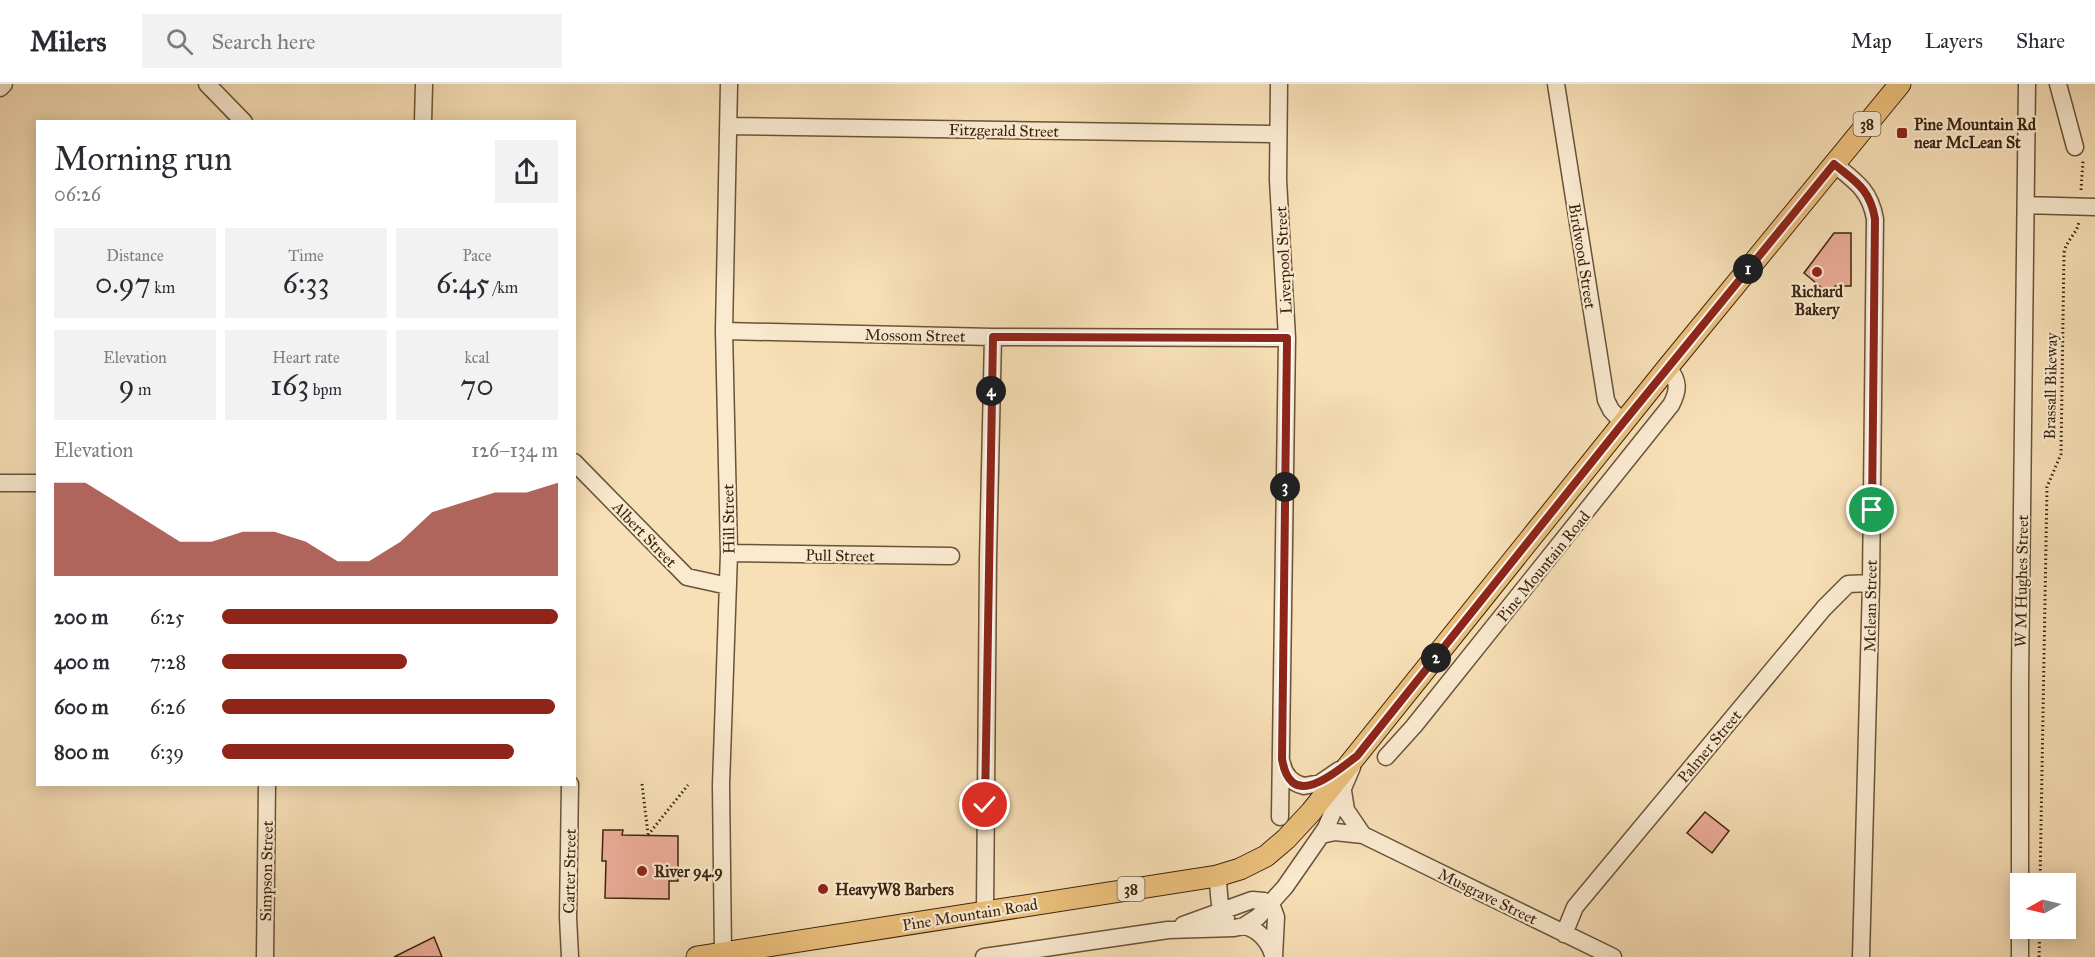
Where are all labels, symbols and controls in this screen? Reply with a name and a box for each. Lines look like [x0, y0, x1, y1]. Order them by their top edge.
search box [142, 14, 562, 68]
text: Milers [30, 24, 106, 59]
icon: search [163, 25, 196, 58]
text: Search here [211, 28, 316, 55]
text: Map [1851, 28, 1892, 54]
text: Layers [1925, 28, 1983, 54]
text: Share [2016, 28, 2065, 54]
road number: 38 [1854, 112, 1880, 136]
place label: Pine Mountain Rd near McLean St [1914, 115, 2037, 152]
street label: Fitzgerald Street [949, 120, 1060, 142]
marker: Pine Mountain Rd near McLean St [1895, 126, 1909, 140]
text: Morning run [54, 139, 232, 179]
button: share [495, 140, 558, 203]
text: 06:26 [54, 182, 101, 206]
street label: Birdwood Street [1565, 202, 1600, 311]
street label: Liverpool Street [1271, 205, 1296, 314]
text: Distance [106, 246, 164, 265]
text: Time [288, 246, 324, 265]
text: Pace [462, 246, 492, 265]
pin: 1 [1733, 254, 1763, 284]
text: 1 [1745, 259, 1751, 278]
text: 0.97 [95, 265, 151, 301]
text: 6:33 [283, 265, 329, 301]
text: 6:45 [436, 265, 489, 301]
marker: Richard Bakery [1810, 265, 1824, 279]
text: km [151, 278, 175, 297]
text: /km [489, 278, 518, 297]
place label: Richard Bakery [1791, 282, 1844, 320]
street label: Mossom Street [864, 325, 966, 346]
street label: Brassall Bikeway [2040, 332, 2061, 440]
text: Elevation [103, 348, 167, 367]
text: Heart rate [272, 348, 340, 367]
text: kcal [464, 348, 490, 367]
text: 9 [118, 367, 135, 403]
text: 163 [270, 367, 309, 403]
text: 70 [460, 367, 494, 403]
pin: 4 [976, 376, 1006, 406]
text: m [135, 380, 152, 399]
text: bpm [309, 380, 342, 399]
text: 4 [987, 381, 995, 400]
text: Elevation [54, 438, 133, 462]
text: 126–134 m [471, 438, 558, 462]
pin: 3 [1270, 472, 1300, 502]
text: 3 [1282, 477, 1288, 496]
street label: Hill Street [718, 483, 739, 554]
pin [1846, 484, 1897, 535]
icon: arrive [1855, 493, 1888, 526]
street label: Albert Street [608, 497, 681, 572]
street label: Pine Mountain Road [1493, 507, 1594, 626]
street label: W M Hughes Street [2011, 514, 2033, 648]
street label: Pull Street [805, 545, 875, 566]
street label: Mclean Street [1860, 559, 1881, 652]
text: 200 m [54, 605, 108, 629]
text: 6:25 [150, 605, 184, 629]
pin: 2 [1421, 643, 1451, 673]
text: 2 [1432, 648, 1440, 667]
text: 400 m [54, 650, 110, 674]
text: 7:28 [150, 650, 186, 674]
text: 600 m [54, 695, 109, 719]
text: 6:26 [150, 695, 185, 719]
street label: Palmer Street [1673, 706, 1746, 787]
text: 800 m [54, 740, 109, 764]
text: 6:39 [150, 740, 184, 764]
pin [959, 779, 1010, 830]
icon: check [968, 788, 1001, 821]
street label: Simpson Street [256, 820, 277, 922]
street label: Carter Street [559, 828, 580, 914]
place label: River 94.9 [654, 862, 723, 882]
marker: River 94.9 [635, 864, 649, 878]
street label: Musgrave Street [1435, 864, 1541, 930]
north arrow [2010, 873, 2076, 939]
map controls [2010, 873, 2076, 939]
road number: 38 [1118, 877, 1144, 901]
place label: HeavyW8 Barbers [835, 880, 954, 900]
marker: HeavyW8 Barbers [816, 882, 830, 896]
street label: Pine Mountain Road [901, 894, 1039, 935]

